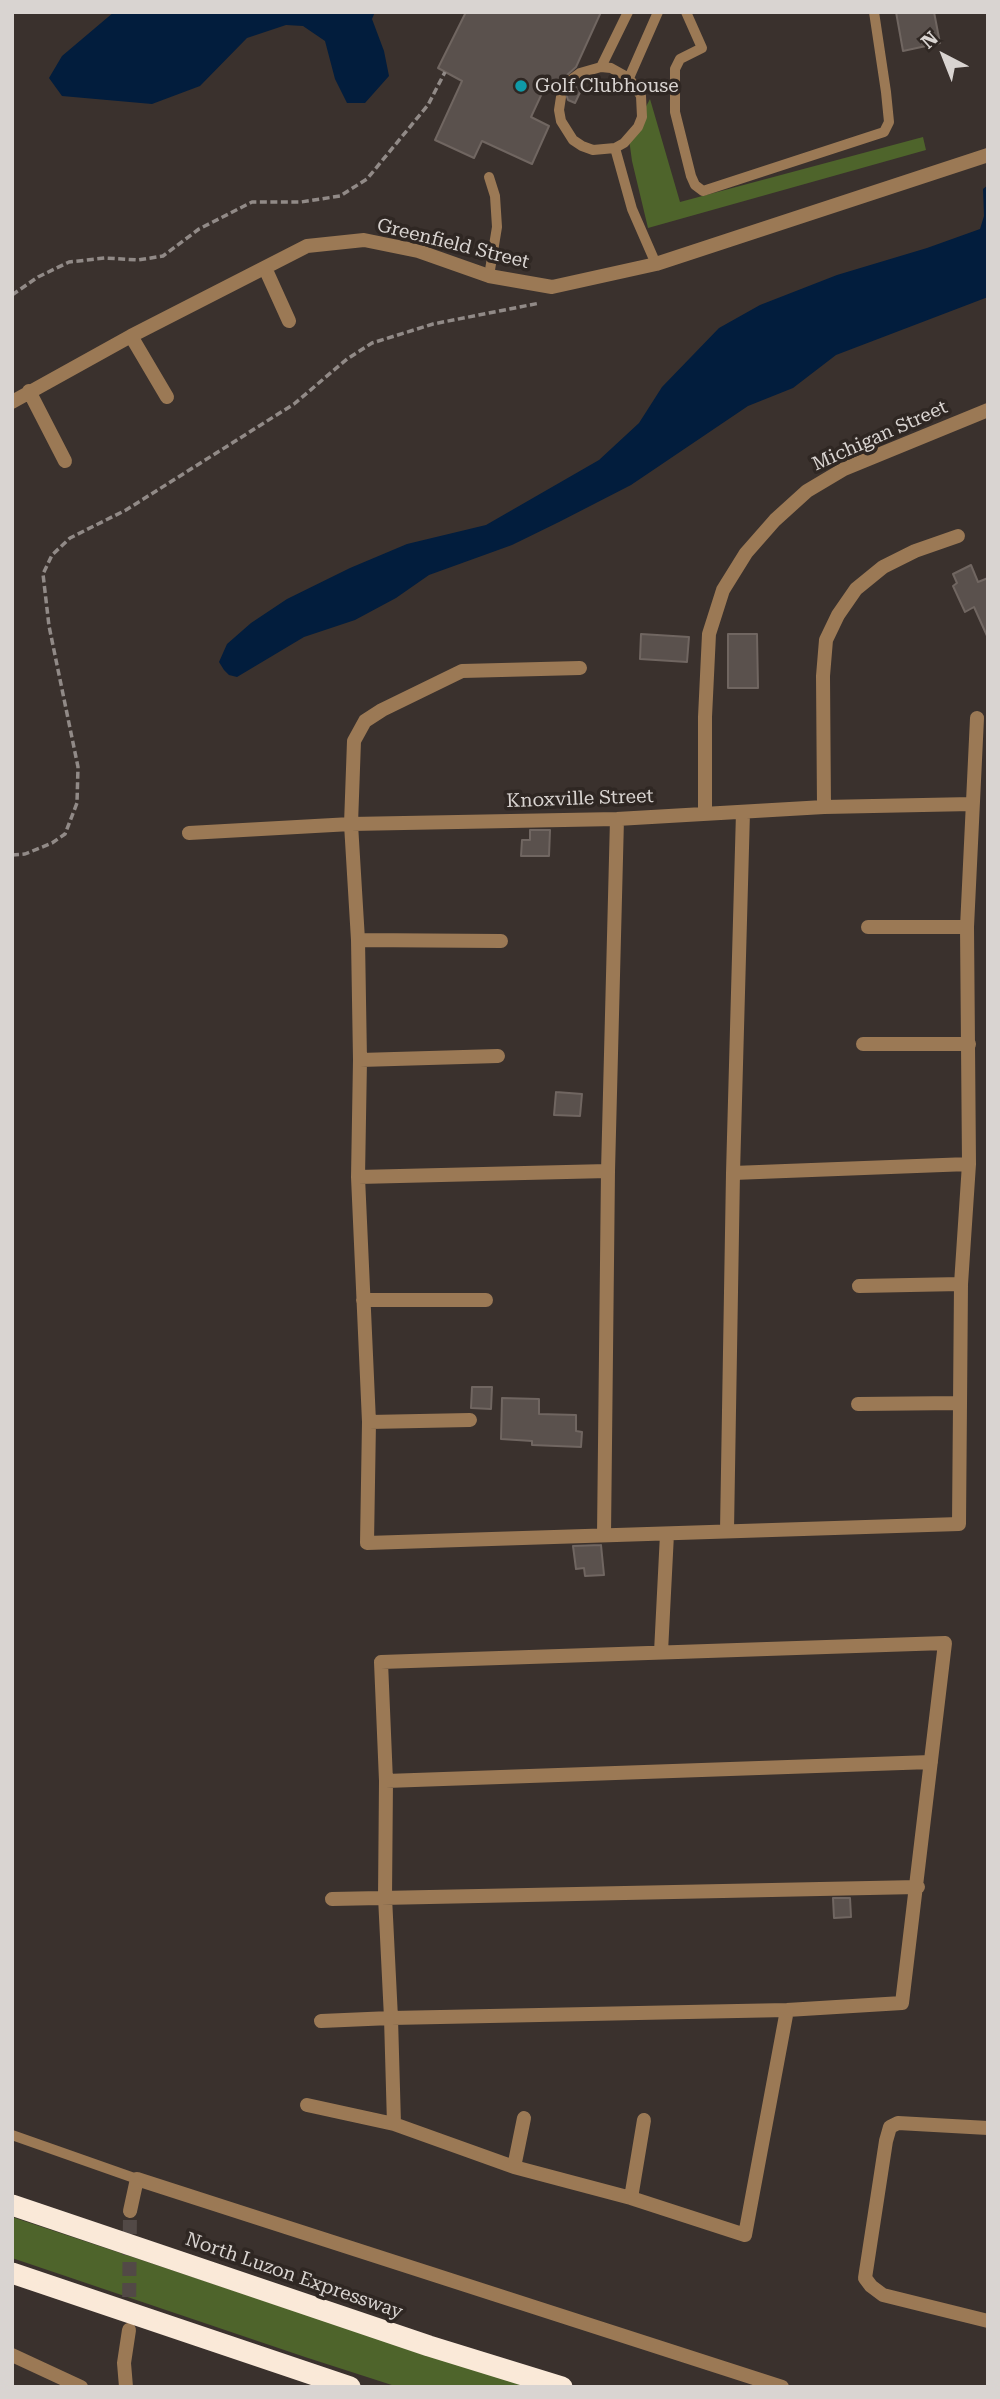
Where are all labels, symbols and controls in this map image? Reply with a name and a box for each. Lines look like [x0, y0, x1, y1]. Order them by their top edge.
north arrow [909, 21, 979, 91]
text: N [916, 27, 943, 53]
place label: Golf Clubhouse [535, 75, 679, 97]
marker: Golf Clubhouse [513, 78, 529, 94]
street label: Greenfield Street [374, 214, 532, 274]
street label: Michigan Street [809, 396, 951, 476]
street label: Knoxville Street [506, 785, 654, 813]
street label: North Luzon Expressway [182, 2228, 406, 2324]

